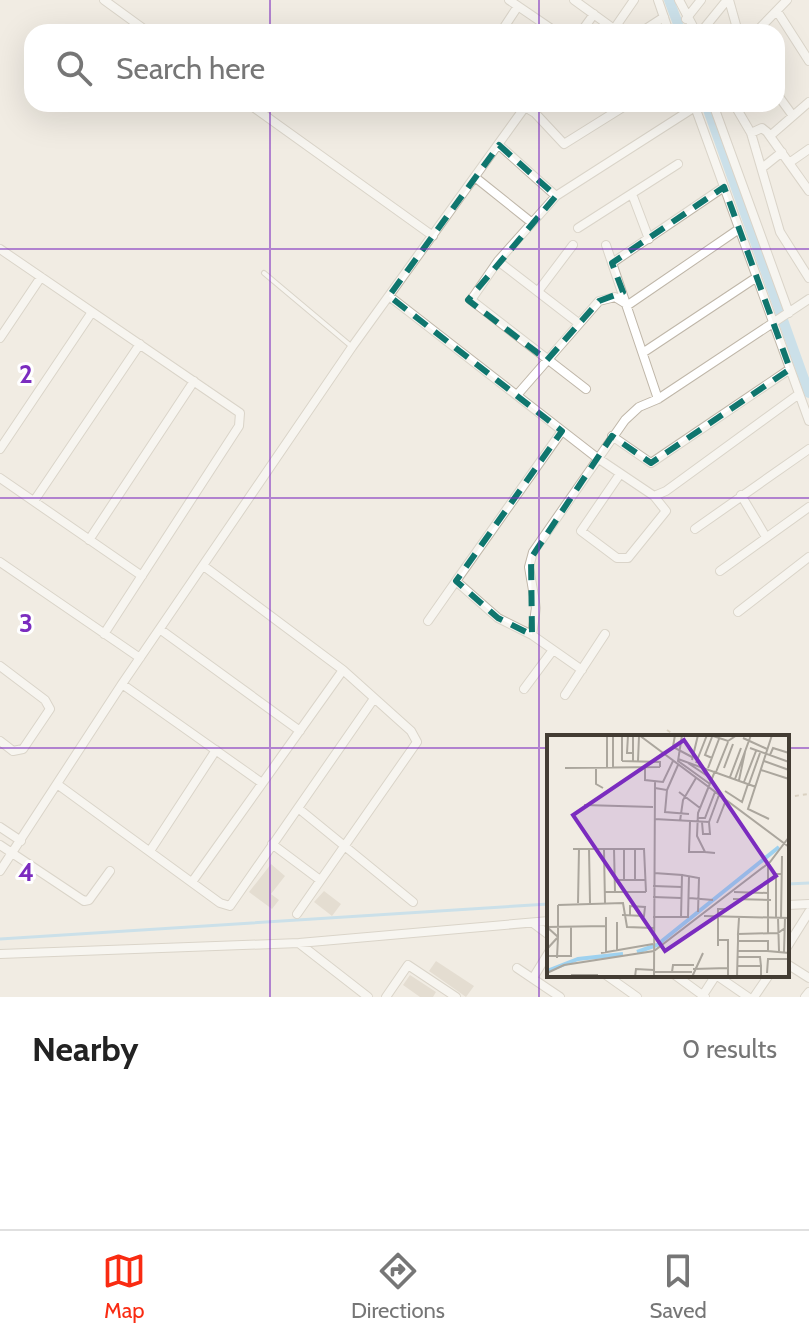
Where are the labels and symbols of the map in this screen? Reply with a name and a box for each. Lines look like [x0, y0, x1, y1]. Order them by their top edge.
text: 2 [19, 358, 33, 390]
text: 3 [19, 607, 33, 639]
inset map [547, 735, 789, 977]
text: 4 [18, 856, 34, 888]

